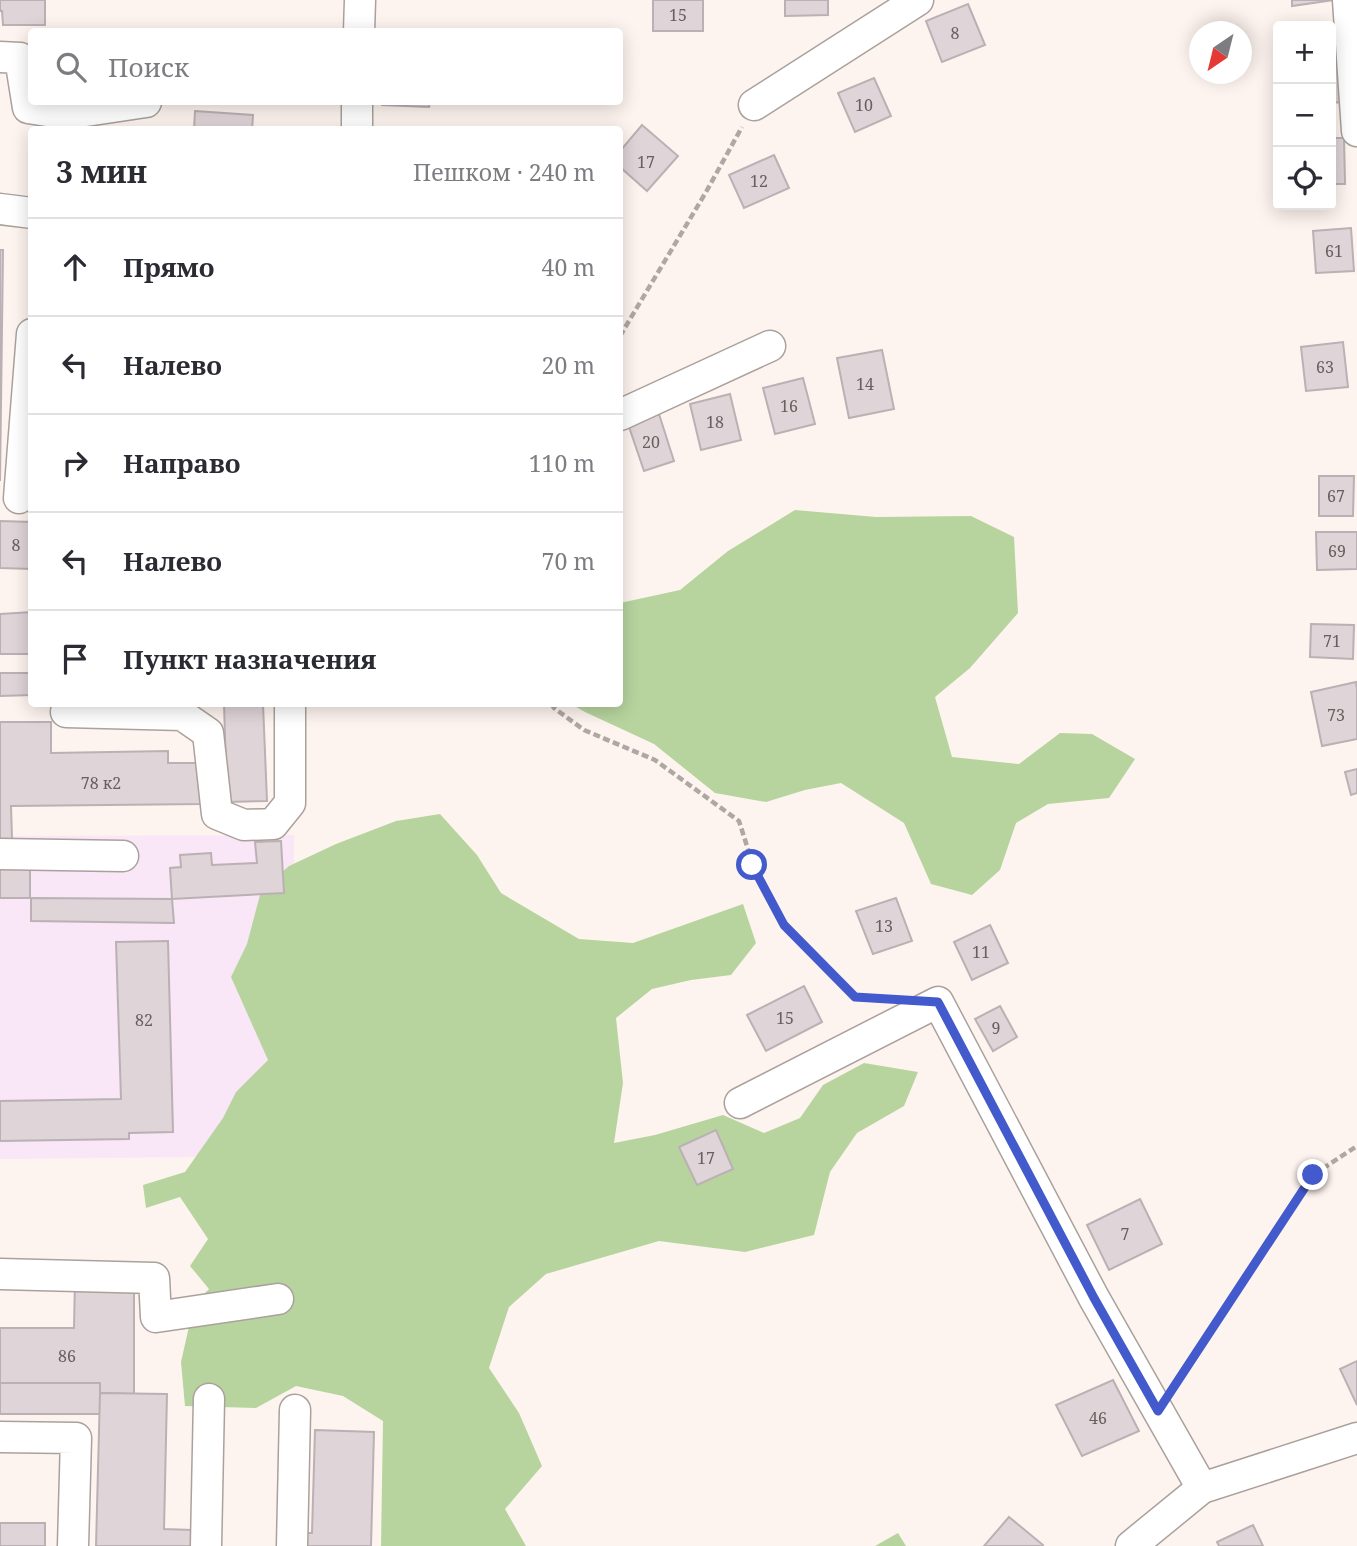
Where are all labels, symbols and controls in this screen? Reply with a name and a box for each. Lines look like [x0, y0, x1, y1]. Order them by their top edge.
house number: 15 [669, 4, 687, 26]
north arrow [1189, 21, 1252, 84]
map controls [1273, 21, 1336, 210]
button: + [1273, 21, 1336, 84]
house number: 8 [951, 22, 960, 44]
search box [28, 28, 623, 105]
icon: search [52, 48, 90, 86]
text: Поиск [108, 49, 189, 85]
button: − [1273, 84, 1336, 147]
house number: 10 [855, 94, 873, 116]
button: locate [1273, 147, 1336, 210]
text: 3 мин [56, 151, 147, 192]
house number: 17 [637, 151, 655, 173]
text: Пешком · 240 m [413, 156, 595, 188]
house number: 12 [750, 170, 768, 192]
house number: 61 [1325, 240, 1343, 262]
icon: ahead [56, 248, 94, 286]
text: Прямо [123, 249, 214, 285]
text: 40 m [542, 251, 595, 283]
icon: left [56, 346, 94, 384]
text: Налево [123, 347, 222, 383]
text: 20 m [542, 349, 595, 381]
house number: 63 [1316, 356, 1334, 378]
house number: 14 [856, 373, 874, 395]
house number: 16 [780, 395, 798, 417]
house number: 18 [706, 411, 724, 433]
house number: 20 [642, 431, 660, 453]
icon: right [56, 444, 94, 482]
text: Направо [123, 445, 241, 481]
text: 110 m [529, 447, 595, 479]
house number: 67 [1327, 485, 1345, 507]
house number: 8 [12, 534, 21, 556]
house number: 69 [1328, 540, 1346, 562]
icon: left [56, 542, 94, 580]
text: Налево [123, 543, 222, 579]
text: 70 m [542, 545, 595, 577]
house number: 71 [1323, 630, 1341, 652]
icon: arrive [56, 640, 94, 678]
text: Пункт назначения [123, 641, 376, 677]
house number: 73 [1327, 704, 1345, 726]
house number: 78 к2 [81, 772, 121, 794]
route start [736, 849, 767, 880]
house number: 13 [875, 915, 893, 937]
house number: 11 [972, 941, 990, 963]
house number: 15 [776, 1007, 794, 1029]
house number: 82 [135, 1009, 153, 1031]
house number: 9 [992, 1017, 1000, 1039]
house number: 17 [697, 1147, 715, 1169]
route end [1297, 1159, 1328, 1190]
house number: 7 [1121, 1223, 1130, 1245]
house number: 86 [58, 1345, 76, 1367]
house number: 46 [1089, 1407, 1107, 1429]

